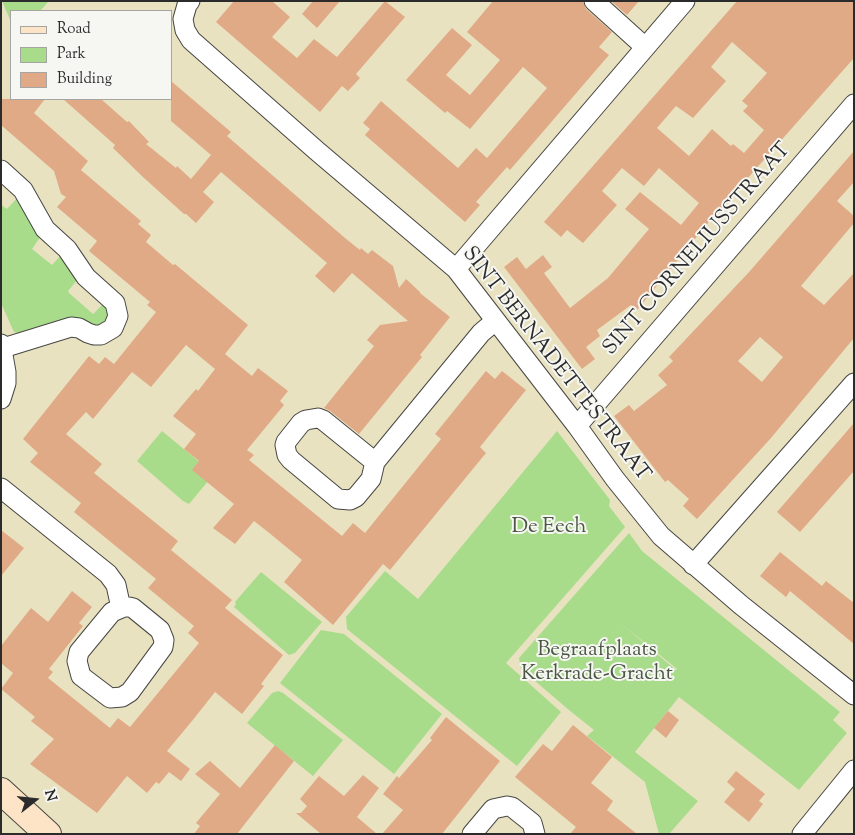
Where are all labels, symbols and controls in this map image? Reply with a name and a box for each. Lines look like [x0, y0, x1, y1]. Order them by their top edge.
legend [10, 10, 172, 100]
text: Road [57, 19, 91, 40]
text: Park [57, 44, 86, 65]
text: Building [57, 69, 112, 90]
street label: SINT CORNELIUSSTRAAT [599, 139, 797, 361]
street label: SINT BERNADETTESTRAAT [456, 243, 654, 487]
park label: De Eech [511, 515, 587, 541]
park label: Begraafplaats Kerkrade-Gracht [521, 638, 673, 688]
north arrow [10, 775, 60, 825]
text: N [38, 788, 61, 804]

